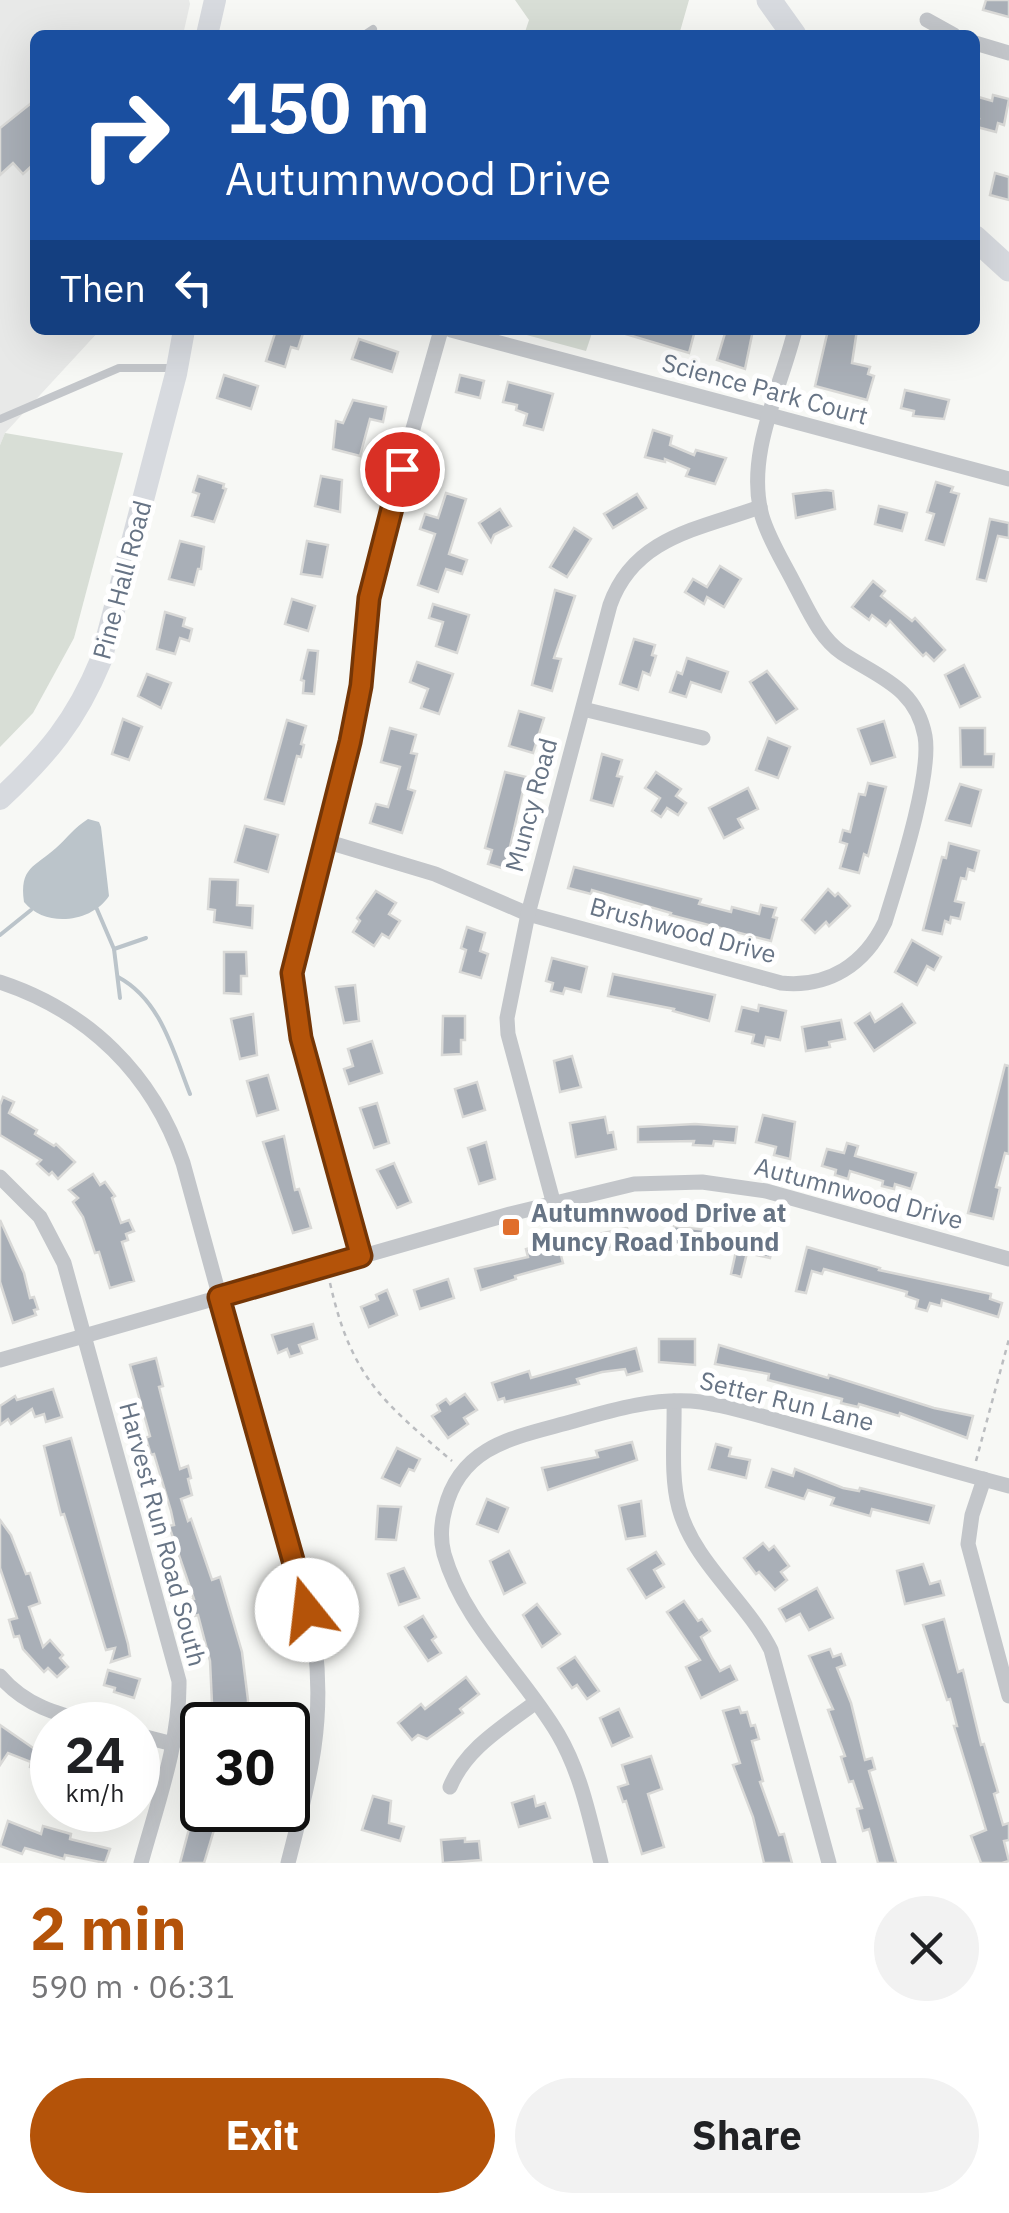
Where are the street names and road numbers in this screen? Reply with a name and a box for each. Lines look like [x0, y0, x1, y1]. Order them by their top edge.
street label: Science Park Court [659, 345, 872, 432]
street label: Pine Hall Road [84, 497, 159, 663]
street label: Muncy Road [497, 734, 564, 875]
street label: Brushwood Drive [586, 889, 780, 970]
street label: Autumnwood Drive [751, 1149, 967, 1236]
street label: Setter Run Lane [697, 1363, 878, 1438]
street label: Harvest Run Road South [112, 1398, 215, 1670]

